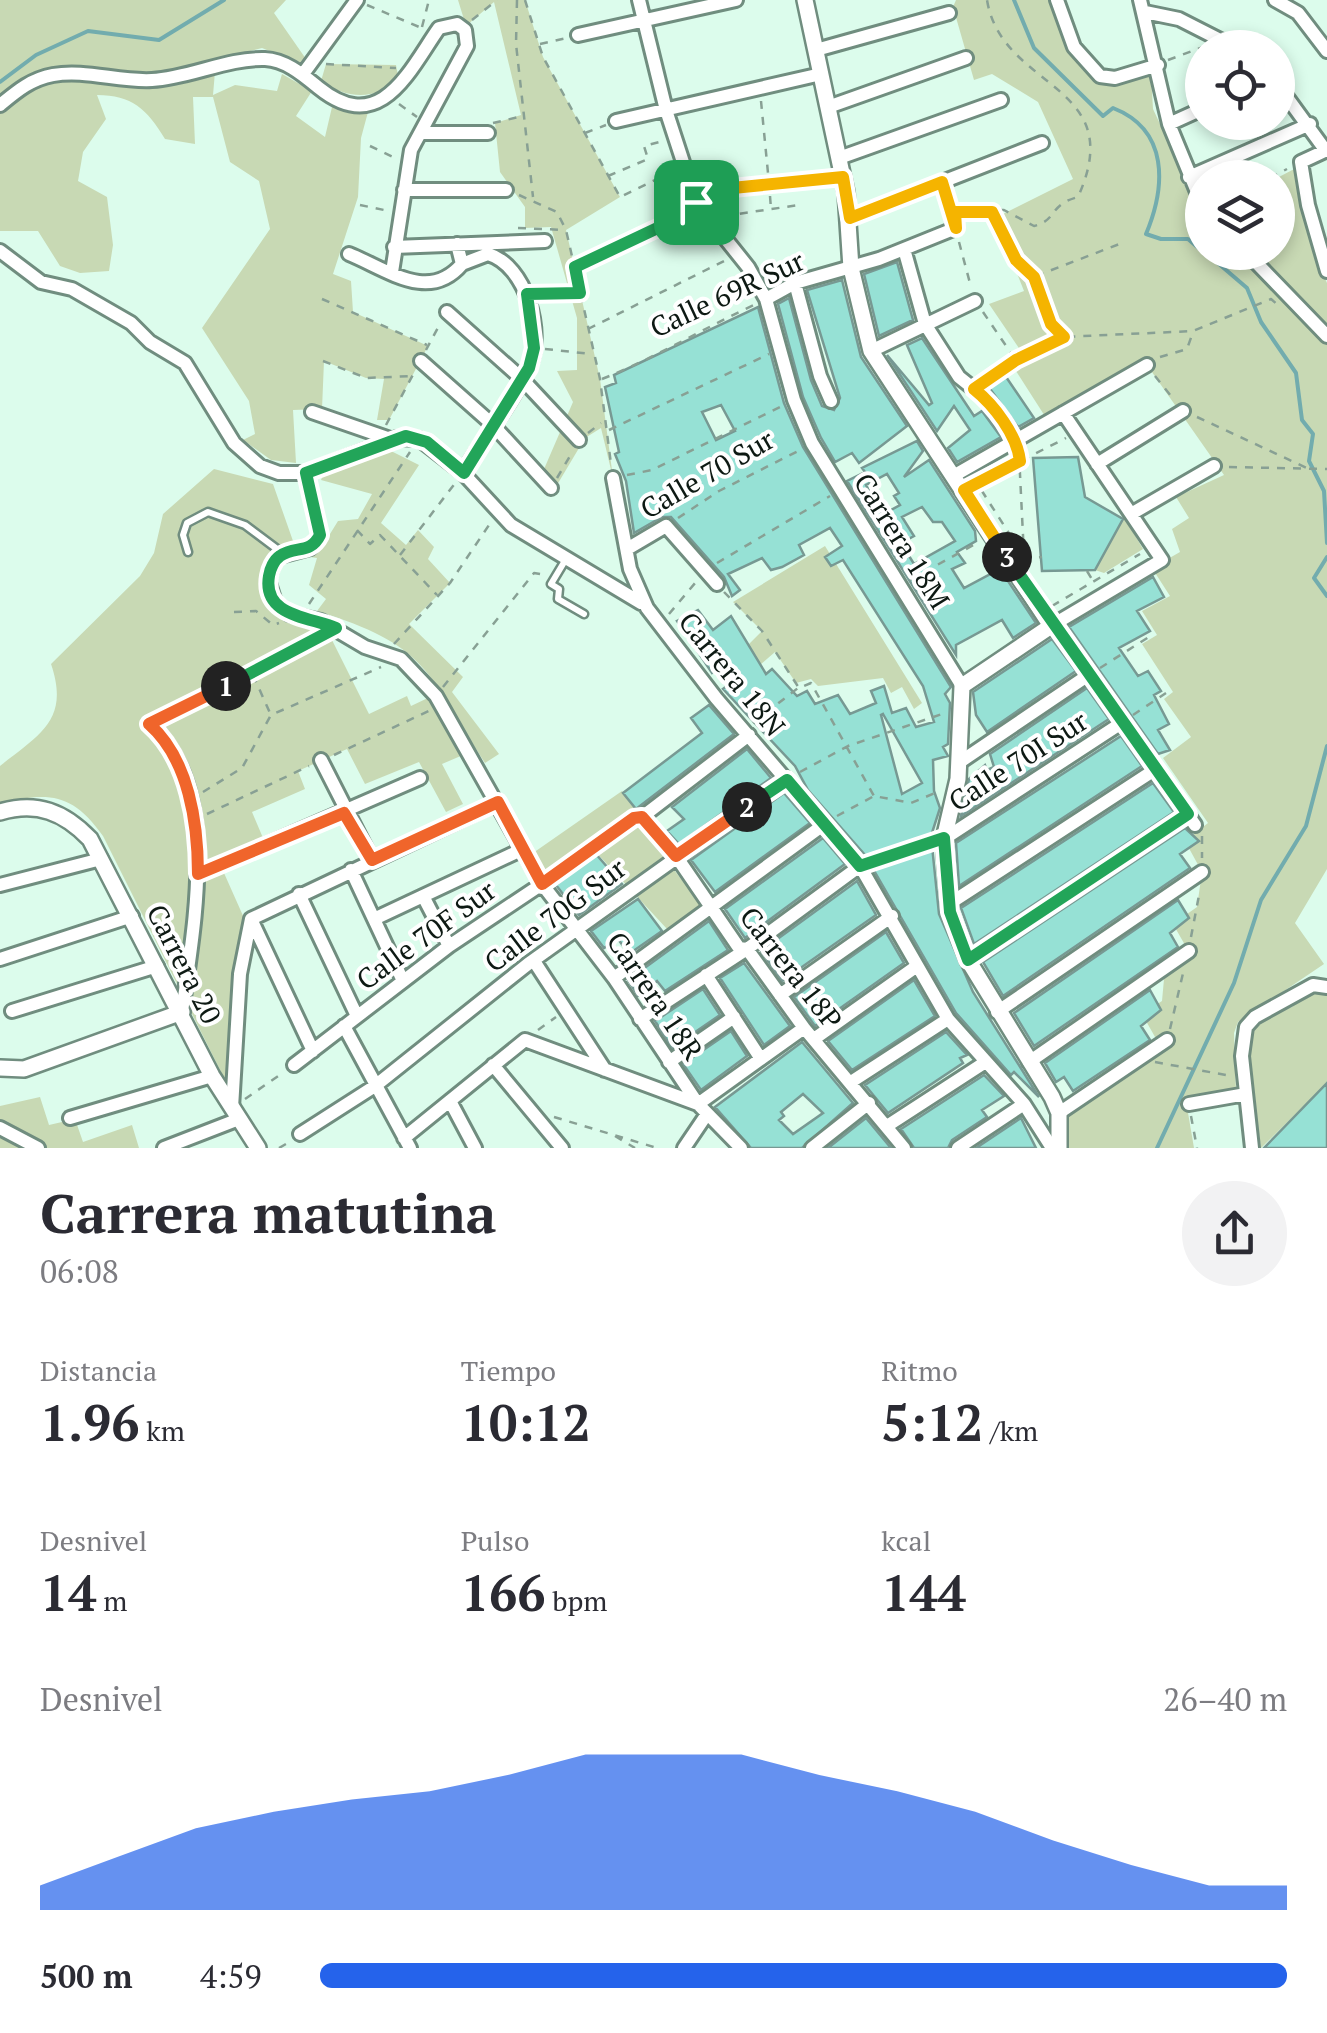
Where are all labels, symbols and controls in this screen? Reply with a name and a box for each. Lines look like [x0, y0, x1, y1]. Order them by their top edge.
map controls [1185, 30, 1295, 270]
button: locate [1185, 30, 1295, 140]
pin [654, 160, 739, 245]
button: layers [1185, 160, 1295, 270]
icon: arrive [669, 175, 724, 230]
street label: Calle 69R Sur [644, 242, 810, 345]
street label: Calle 70 Sur [633, 420, 780, 527]
street label: Carrera 18M [846, 466, 959, 616]
pin: 3 [982, 532, 1032, 582]
text: 3 [999, 538, 1015, 575]
street label: Carrera 18N [671, 604, 794, 744]
pin: 1 [201, 661, 251, 711]
text: 1 [218, 667, 234, 704]
street label: Calle 70I Sur [941, 702, 1094, 819]
pin: 2 [722, 782, 772, 832]
text: 2 [739, 788, 755, 825]
street label: Calle 70G Sur [477, 849, 633, 980]
street label: Calle 70F Sur [349, 871, 503, 998]
street label: Carrera 20 [139, 898, 230, 1030]
street label: Carrera 18P [732, 899, 851, 1037]
street label: Carrera 18R [599, 924, 712, 1067]
text: Carrera matutina [40, 1176, 497, 1249]
button: share [1182, 1181, 1287, 1286]
text: 06:08 [40, 1250, 119, 1292]
text: Distancia [40, 1352, 157, 1389]
text: Tiempo [461, 1352, 556, 1389]
text: Ritmo [881, 1352, 958, 1389]
text: 1.96 [40, 1389, 140, 1455]
text: 10:12 [461, 1389, 591, 1455]
text: 5:12 [881, 1389, 983, 1455]
text: km [140, 1412, 185, 1449]
text: /km [983, 1412, 1038, 1449]
text: Desnivel [40, 1522, 147, 1559]
text: Pulso [461, 1522, 529, 1559]
text: kcal [881, 1522, 931, 1559]
text: 14 [40, 1559, 97, 1625]
text: 166 [461, 1559, 545, 1625]
text: 144 [881, 1559, 966, 1625]
text: m [97, 1582, 127, 1619]
text: bpm [545, 1582, 607, 1619]
text: Desnivel [40, 1678, 163, 1720]
text: 26–40 m [1163, 1678, 1287, 1720]
text: 500 m [40, 1955, 132, 1997]
text: 4:59 [200, 1955, 262, 1997]

